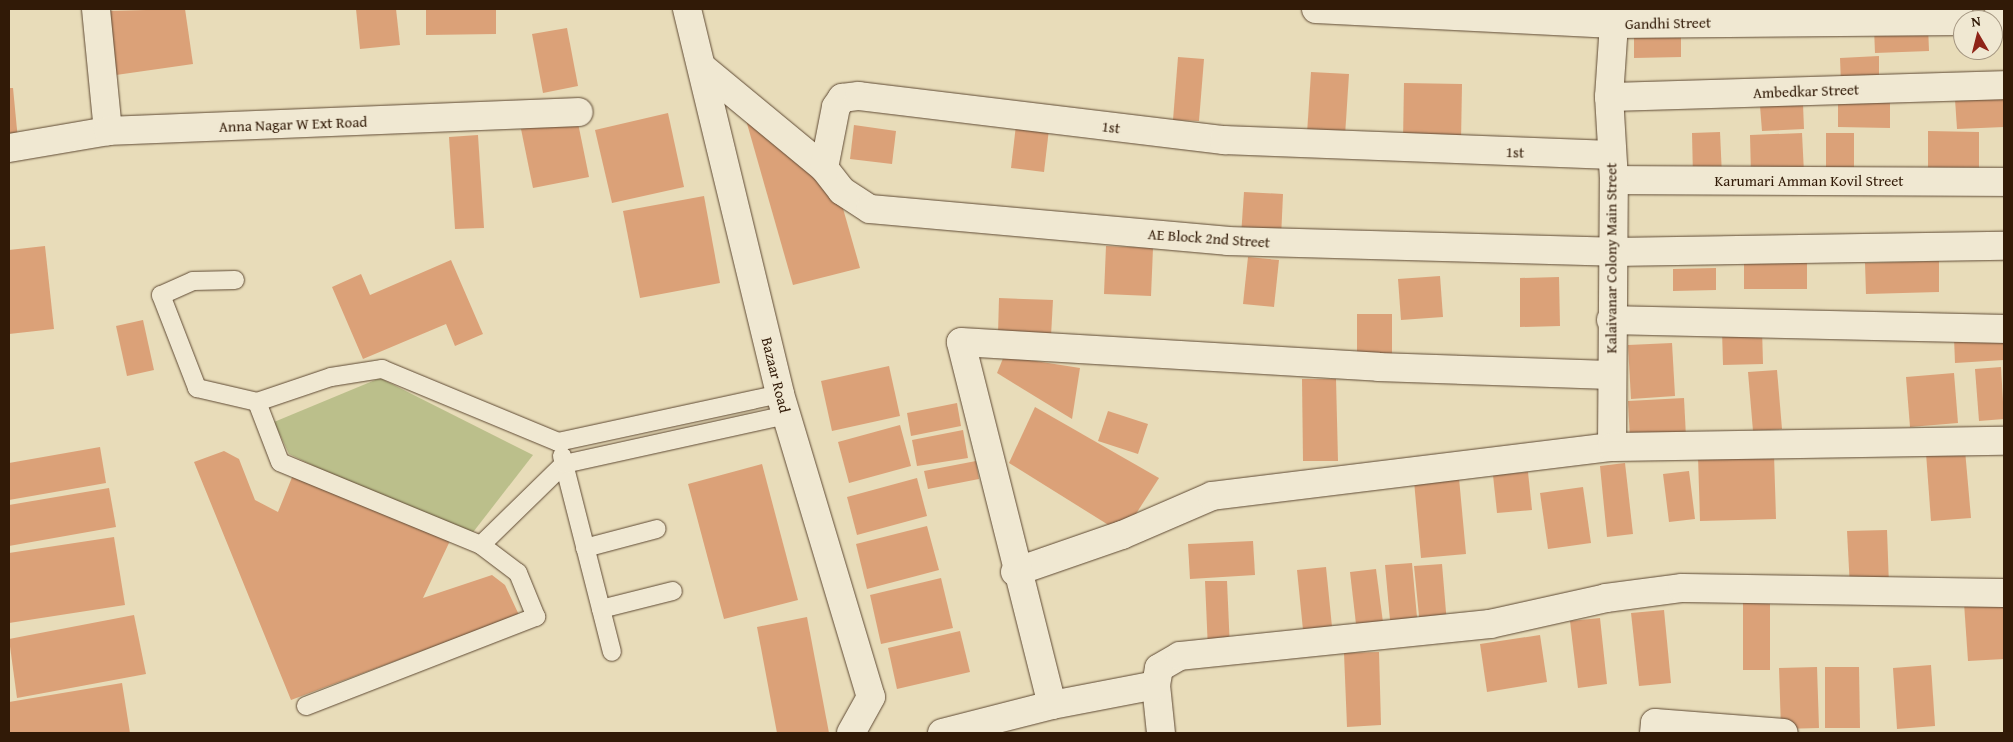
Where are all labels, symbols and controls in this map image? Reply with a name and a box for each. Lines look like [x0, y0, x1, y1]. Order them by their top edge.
north arrow [1953, 10, 2003, 60]
text: N [1970, 11, 1982, 32]
street label: Gandhi Street [1625, 13, 1711, 33]
street label: Ambedkar Street [1753, 80, 1859, 102]
street label: Anna Nagar W Ext Road [218, 112, 368, 136]
street label: 1st [1101, 117, 1121, 137]
street label: 1st [1505, 143, 1525, 161]
street label: Kalaivanar Colony Main Street [1602, 163, 1620, 353]
street label: Karumari Amman Kovil Street [1714, 172, 1904, 190]
street label: AE Block 2nd Street [1147, 225, 1271, 251]
street label: Bazaar Road [758, 335, 794, 415]

